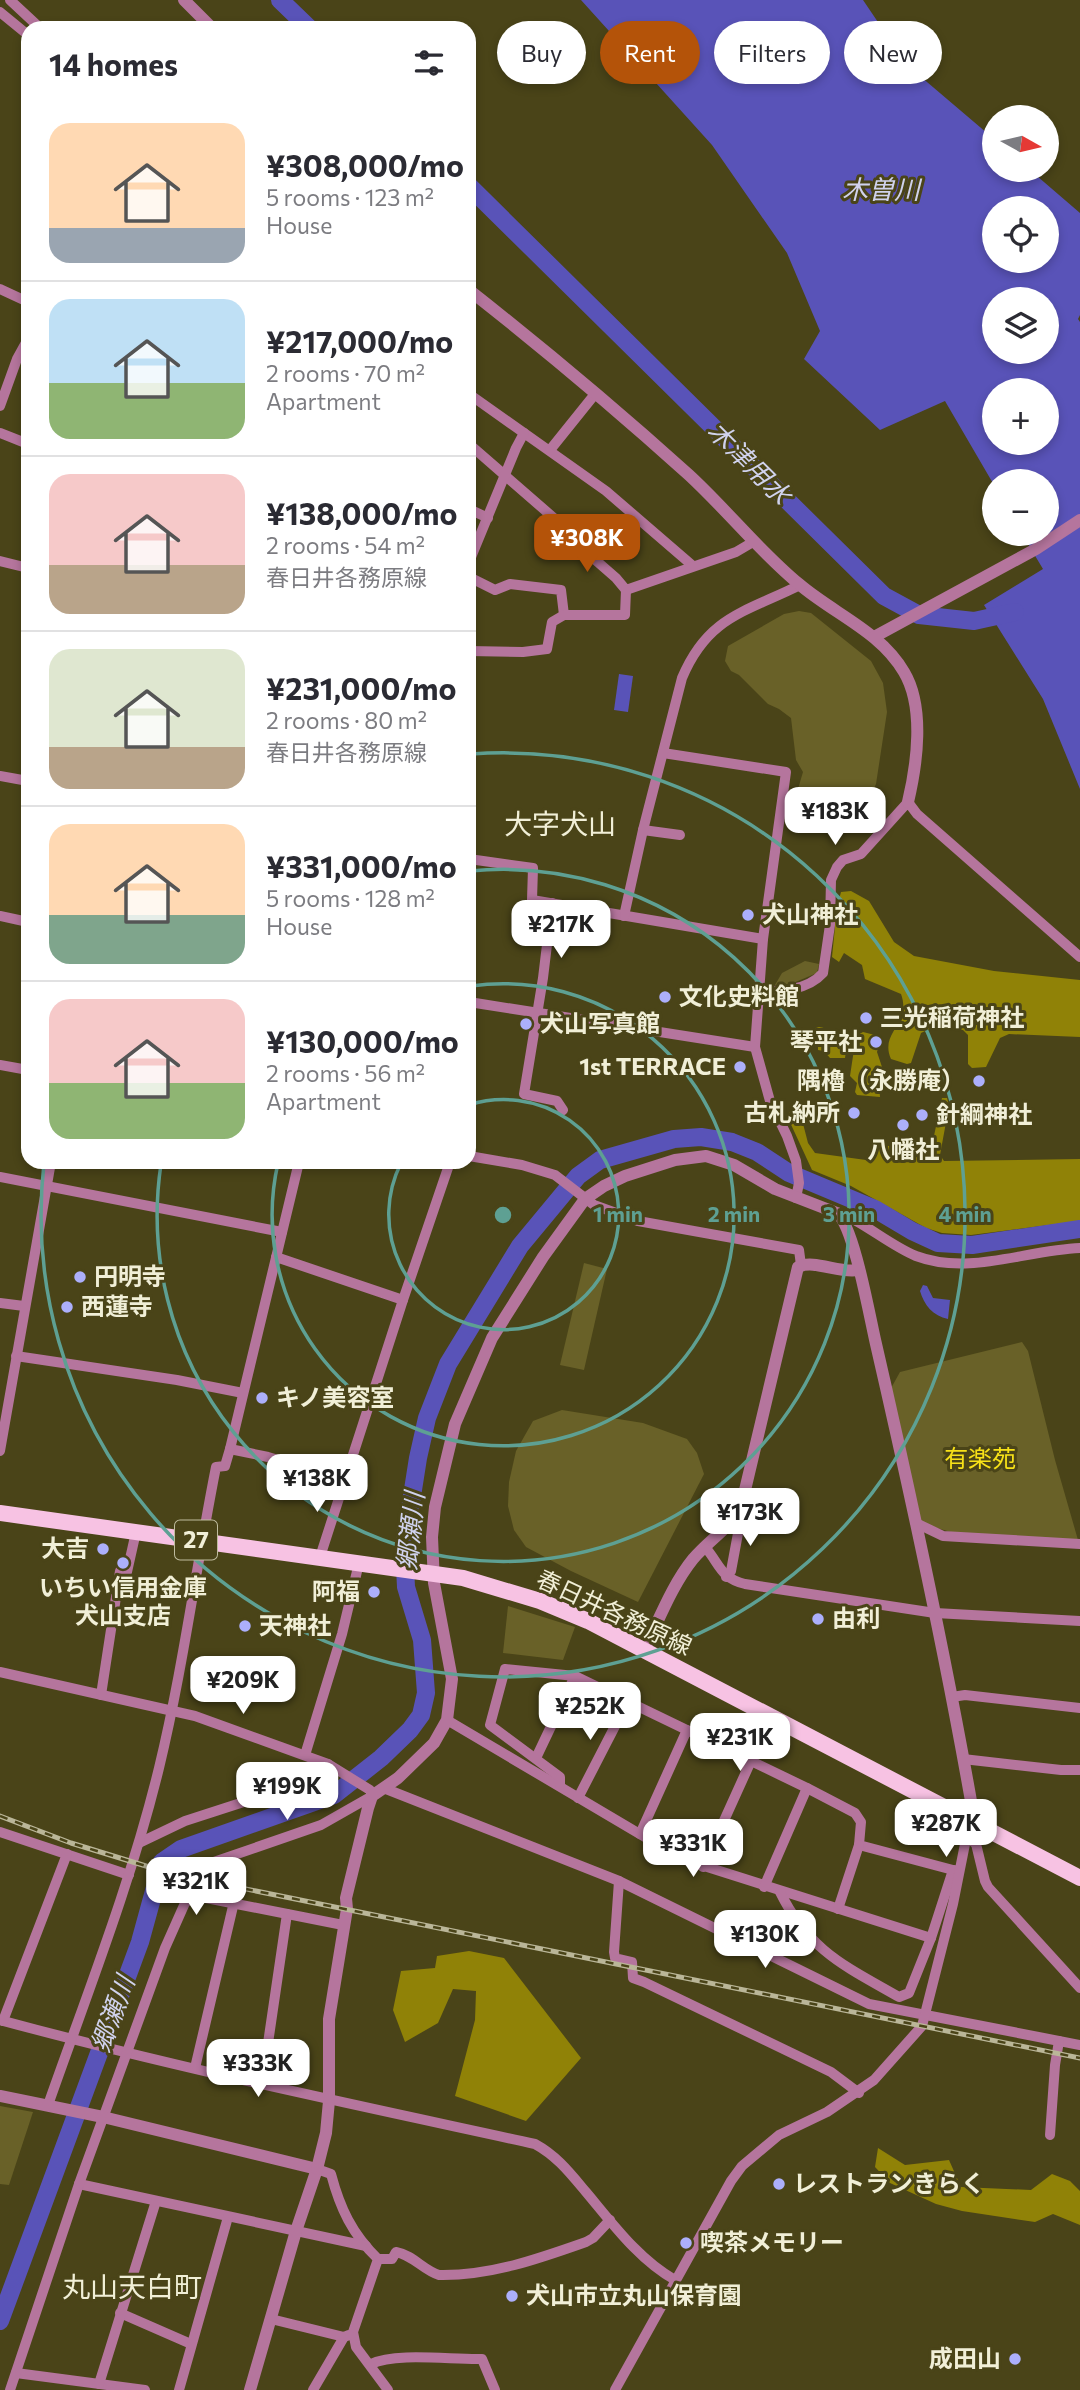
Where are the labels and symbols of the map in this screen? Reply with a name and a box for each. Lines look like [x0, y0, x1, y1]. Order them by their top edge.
north arrow [982, 105, 1059, 182]
water label: 木曽川 [842, 173, 923, 204]
water label: 木津用水 [702, 414, 800, 512]
pin: ¥308K [538, 514, 636, 574]
pin: ¥183K [786, 788, 884, 847]
district label: 大字犬山 [504, 806, 616, 840]
place label: 犬山神社 [762, 899, 858, 928]
pin: ¥217K [512, 900, 610, 960]
marker: 犬山神社 [740, 907, 756, 923]
place label: 文化史料館 [679, 981, 799, 1010]
marker: 文化史料館 [657, 989, 673, 1005]
place label: 三光稲荷神社 [880, 1002, 1024, 1031]
place label: 犬山写真館 [540, 1008, 660, 1037]
marker: 三光稲荷神社 [858, 1010, 874, 1026]
marker: 犬山写真館 [518, 1016, 534, 1032]
place label: 琴平社 [790, 1026, 862, 1055]
marker: 琴平社 [868, 1034, 884, 1050]
place label: 1st TERRACE [579, 1051, 726, 1080]
marker: 1st TERRACE [732, 1059, 748, 1075]
place label: 隅櫓（永勝庵） [797, 1065, 965, 1094]
marker: 隅櫓（永勝庵） [971, 1073, 987, 1089]
place label: 古札納所 [744, 1097, 840, 1126]
place label: 針綱神社 [936, 1099, 1032, 1128]
marker: 古札納所 [846, 1105, 862, 1121]
marker: 針綱神社 [914, 1107, 930, 1123]
marker: 八幡社 [895, 1117, 911, 1133]
place label: 八幡社 [867, 1134, 939, 1163]
text: 1 min [593, 1201, 643, 1226]
text: 2 min [708, 1201, 760, 1226]
text: 3 min [823, 1201, 875, 1226]
text: 4 min [938, 1201, 992, 1226]
centre of rings [491, 1203, 515, 1227]
place label: 円明寺 [94, 1261, 166, 1290]
marker: 円明寺 [72, 1269, 88, 1285]
place label: 西蓮寺 [81, 1291, 153, 1320]
marker: 西蓮寺 [59, 1299, 75, 1315]
place label: キノ美容室 [276, 1382, 394, 1411]
marker: キノ美容室 [254, 1390, 270, 1406]
park label: 有楽苑 [944, 1443, 1016, 1472]
pin: ¥138K [268, 1454, 366, 1514]
water label: 郷瀬川 [390, 1487, 429, 1571]
pin: ¥173K [701, 1488, 799, 1548]
road number: 27 [175, 1520, 217, 1560]
place label: 大吉 [41, 1533, 89, 1562]
marker: 大吉 [95, 1541, 111, 1557]
marker: いちい信用金庫 犬山支店 [115, 1555, 131, 1571]
street label: 春日井各務原線 [532, 1563, 697, 1660]
place label: いちい信用金庫 犬山支店 [39, 1572, 207, 1629]
place label: 阿福 [312, 1576, 360, 1605]
marker: 阿福 [366, 1584, 382, 1600]
place label: 由利 [832, 1603, 880, 1632]
place label: 天神社 [259, 1610, 331, 1639]
marker: 由利 [810, 1611, 826, 1627]
marker: 天神社 [237, 1618, 253, 1634]
pin: ¥209K [194, 1656, 292, 1716]
pin: ¥252K [541, 1682, 639, 1742]
pin: ¥231K [691, 1714, 789, 1773]
pin: ¥199K [238, 1762, 336, 1822]
pin: ¥287K [897, 1800, 995, 1859]
pin: ¥331K [644, 1820, 742, 1879]
pin: ¥321K [147, 1857, 245, 1917]
pin: ¥130K [716, 1910, 814, 1970]
water label: 郷瀬川 [84, 1969, 141, 2055]
pin: ¥333K [209, 2039, 307, 2099]
place label: レストランきらく [793, 2168, 985, 2197]
marker: レストランきらく [771, 2176, 787, 2192]
place label: 喫茶メモリー [700, 2227, 844, 2256]
marker: 喫茶メモリー [678, 2235, 694, 2251]
district label: 丸山天白町 [62, 2269, 202, 2303]
place label: 犬山市立丸山保育園 [526, 2280, 742, 2309]
marker: 犬山市立丸山保育園 [504, 2288, 520, 2304]
place label: 成田山 [929, 2343, 1001, 2372]
marker: 成田山 [1007, 2351, 1023, 2367]

